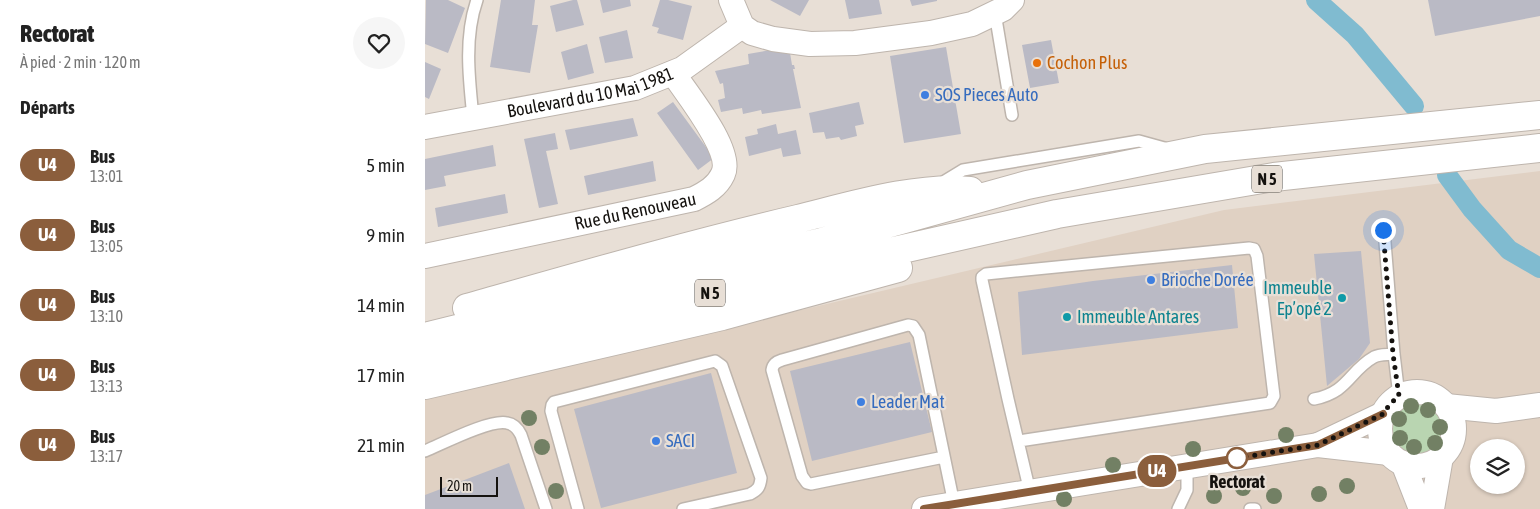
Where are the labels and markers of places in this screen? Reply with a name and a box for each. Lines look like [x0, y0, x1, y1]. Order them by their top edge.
place label: Cochon Plus [1047, 52, 1127, 73]
marker: Cochon Plus [1031, 57, 1043, 69]
place label: SOS Pieces Auto [935, 84, 1038, 105]
marker: SOS Pieces Auto [919, 89, 931, 101]
place label: Brioche Dorée [1161, 269, 1254, 290]
marker: Brioche Dorée [1145, 274, 1157, 286]
place label: Immeuble Ep’opé 2 [1263, 277, 1332, 319]
marker: Immeuble Ep’opé 2 [1336, 292, 1348, 304]
place label: Immeuble Antares [1077, 306, 1199, 327]
marker: Immeuble Antares [1061, 311, 1073, 323]
place label: Leader Mat [871, 391, 945, 412]
marker: Leader Mat [855, 396, 867, 408]
place label: SACI [666, 430, 695, 451]
marker: SACI [650, 435, 662, 447]
marker: Rectorat [1226, 447, 1248, 469]
place label: Rectorat [1209, 471, 1266, 492]

